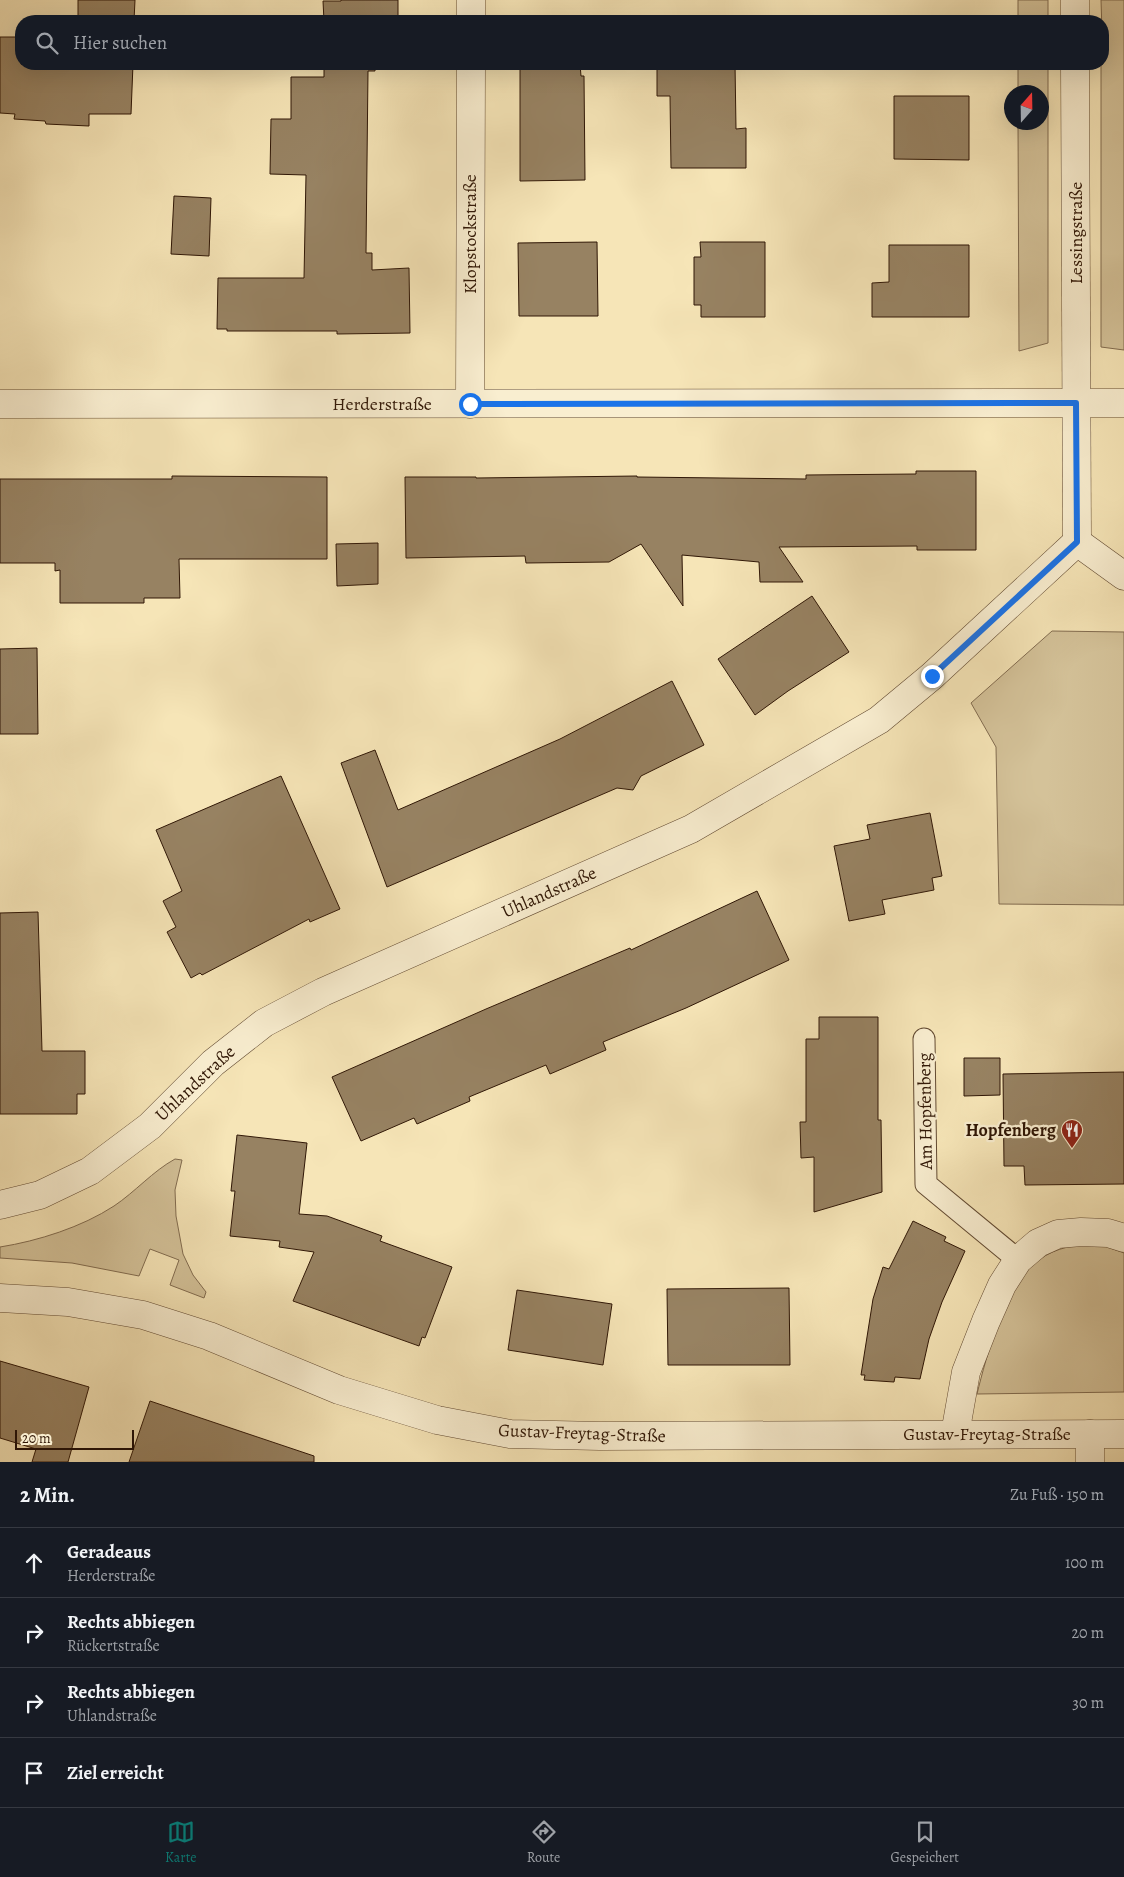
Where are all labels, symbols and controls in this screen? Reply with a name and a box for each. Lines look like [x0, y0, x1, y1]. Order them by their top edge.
search box [15, 15, 1109, 70]
icon: search [33, 29, 61, 57]
text: Hier suchen [73, 30, 167, 56]
north arrow [1004, 85, 1049, 130]
street label: Klopstockstraße [458, 174, 482, 294]
street label: Lessingstraße [1064, 182, 1088, 284]
street label: Herderstraße [332, 392, 432, 416]
route start [459, 393, 482, 416]
route end [921, 665, 944, 688]
street label: Uhlandstraße [498, 860, 600, 924]
street label: Uhlandstraße [150, 1040, 240, 1126]
street label: Am Hopfenberg [912, 1052, 938, 1171]
place label: Hopfenberg [965, 1118, 1057, 1142]
restaurant icon: Hopfenberg [1060, 1118, 1084, 1149]
street label: Gustav-Freytag-Straße [498, 1418, 666, 1448]
street label: Gustav-Freytag-Straße [903, 1422, 1071, 1446]
scale bar [15, 1427, 134, 1450]
text: 20 m [22, 1429, 51, 1448]
text: 2 Min. [20, 1481, 75, 1509]
text: Zu Fuß · 150 m [1010, 1484, 1104, 1506]
text: Geradeaus [67, 1539, 151, 1565]
icon: ahead [20, 1549, 48, 1577]
text: 100 m [1065, 1552, 1104, 1574]
text: Herderstraße [67, 1565, 156, 1587]
text: Rechts abbiegen [67, 1609, 195, 1635]
icon: right [20, 1619, 48, 1647]
text: 20 m [1071, 1622, 1104, 1644]
text: Rückertstraße [67, 1635, 160, 1657]
text: Rechts abbiegen [67, 1679, 195, 1705]
icon: right [20, 1689, 48, 1717]
text: 30 m [1072, 1692, 1104, 1714]
text: Uhlandstraße [67, 1705, 157, 1727]
icon: arrive [20, 1759, 48, 1787]
text: Ziel erreicht [67, 1760, 164, 1786]
tab: Karte [165, 1818, 197, 1867]
tab: Route [527, 1818, 560, 1867]
tab: Gespeichert [891, 1818, 959, 1867]

